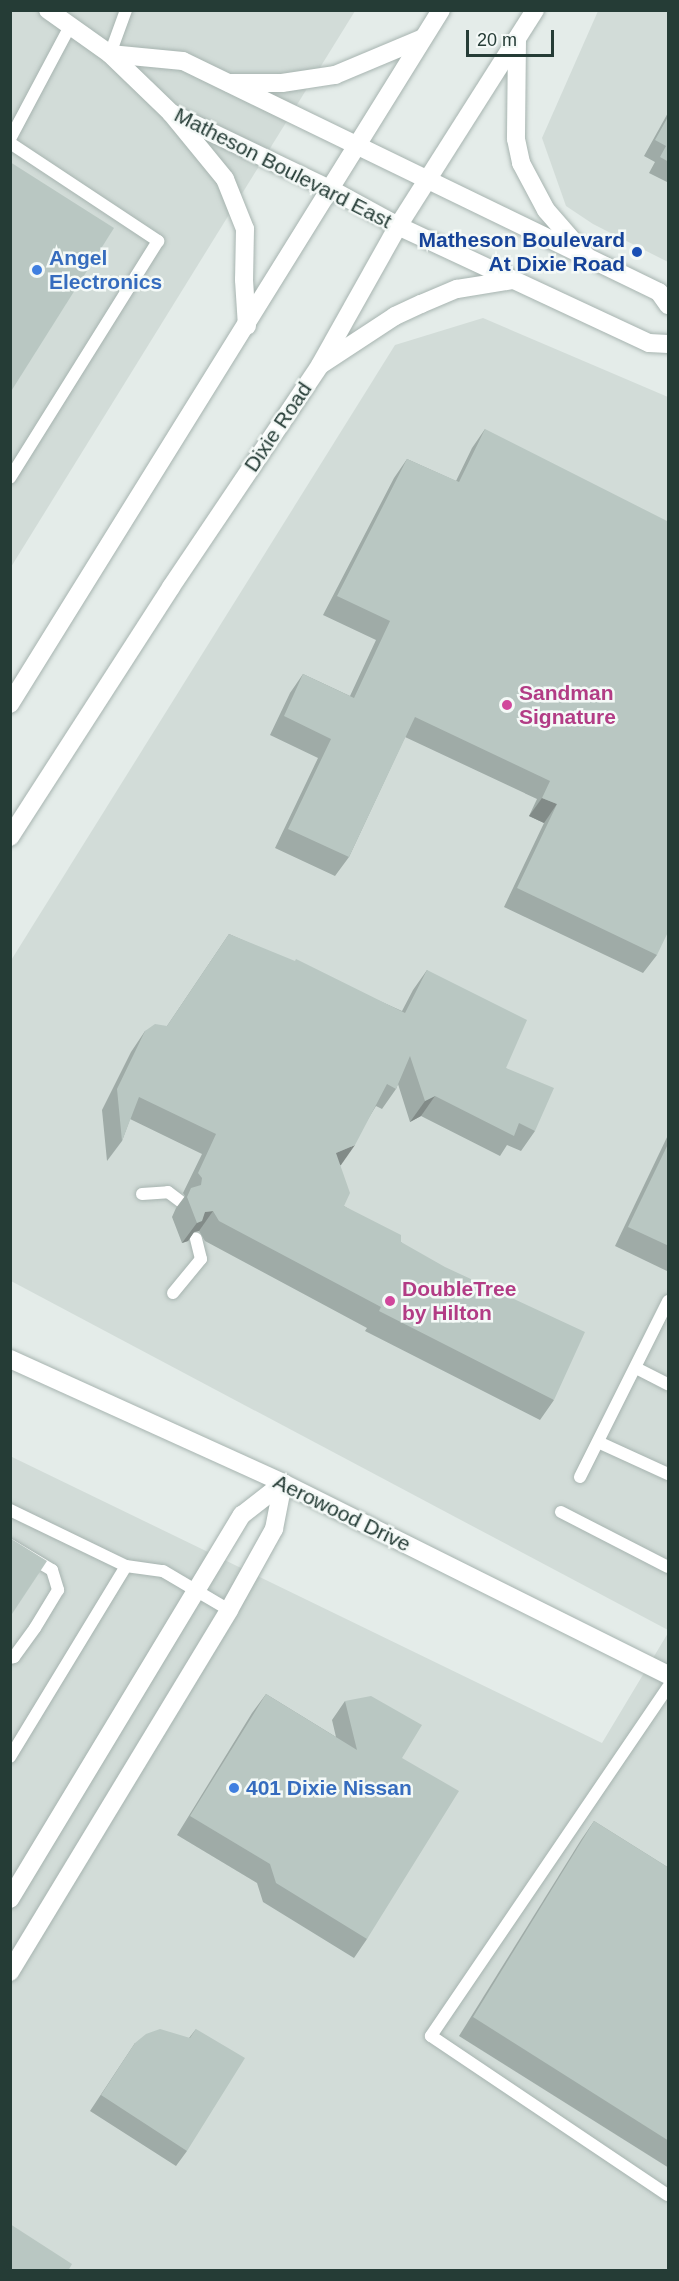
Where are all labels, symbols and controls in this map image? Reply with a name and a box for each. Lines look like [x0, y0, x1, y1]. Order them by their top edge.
scale bar [469, 18, 558, 56]
text: 20 m [477, 30, 517, 50]
street label: Matheson Boulevard East [170, 102, 396, 234]
place label: Matheson Boulevard At Dixie Road [418, 227, 625, 277]
place label: Angel Electronics [49, 245, 162, 295]
marker: Matheson Boulevard At Dixie Road [630, 245, 644, 259]
marker: Angel Electronics [30, 263, 44, 277]
street label: Dixie Road [239, 377, 317, 477]
place label: Sandman Signature [519, 680, 616, 730]
marker: Sandman Signature [500, 698, 514, 712]
place label: DoubleTree by Hilton [402, 1276, 516, 1326]
marker: DoubleTree by Hilton [383, 1294, 397, 1308]
street label: Aerowood Drive [269, 1469, 415, 1557]
place label: 401 Dixie Nissan [246, 1775, 412, 1801]
marker: 401 Dixie Nissan [227, 1781, 241, 1795]

